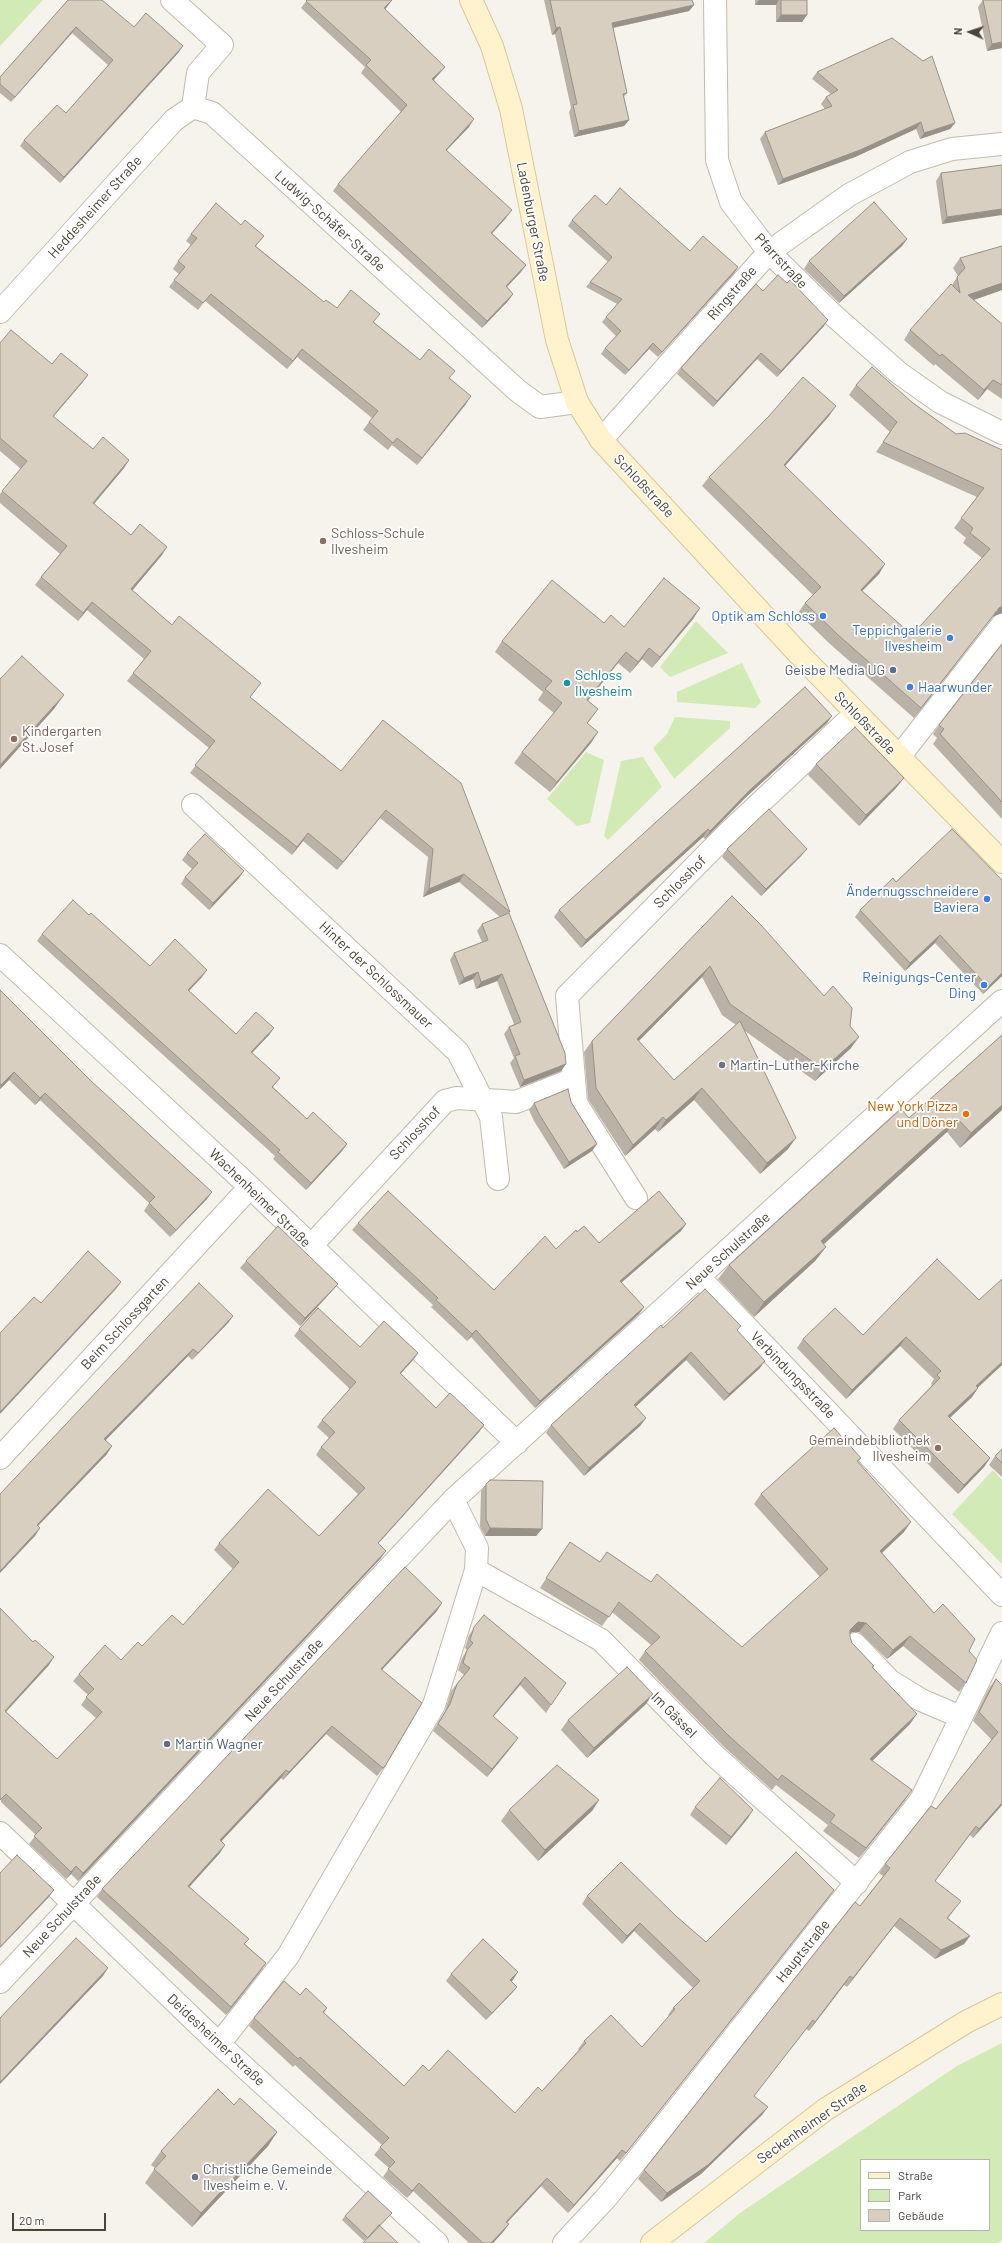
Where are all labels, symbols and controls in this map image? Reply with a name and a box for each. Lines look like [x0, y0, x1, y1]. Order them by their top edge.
north arrow [950, 12, 990, 52]
text: N [951, 27, 964, 35]
street label: Heddesheimer Straße [45, 152, 145, 262]
street label: Ladenburger Straße [513, 161, 553, 283]
street label: Ludwig-Schäfer-Straße [271, 167, 389, 275]
street label: Pfarrstraße [751, 230, 811, 292]
street label: Ringstraße [704, 262, 760, 324]
street label: Schloßstraße [610, 451, 678, 521]
place label: Schloss-Schule Ilvesheim [331, 525, 425, 558]
marker: Schloss-Schule Ilvesheim [318, 536, 328, 546]
place label: Optik am Schloss [711, 608, 815, 624]
marker: Optik am Schloss [818, 611, 828, 621]
place label: Teppichgalerie Ilvesheim [852, 622, 942, 654]
marker: Teppichgalerie Ilvesheim [945, 633, 955, 643]
place label: Geisbe Media UG [785, 662, 885, 678]
marker: Geisbe Media UG [888, 665, 898, 675]
place label: Schloss Ilvesheim [575, 667, 632, 700]
marker: Schloss Ilvesheim [562, 678, 572, 688]
place label: Haarwunder [918, 679, 992, 695]
marker: Haarwunder [905, 682, 915, 692]
street label: Schloßstraße [831, 688, 899, 758]
place label: Kindergarten St.Josef [22, 723, 101, 756]
marker: Kindergarten St.Josef [9, 734, 19, 744]
street label: Schlosshof [650, 852, 710, 912]
place label: Ändernugsschneidere Baviera [846, 883, 979, 916]
marker: Ändernugsschneidere Baviera [982, 894, 992, 904]
street label: Hinter der Schlossmauer [316, 918, 436, 1032]
place label: Reinigungs-Center Ding [862, 969, 976, 1002]
marker: Reinigungs-Center Ding [979, 980, 989, 990]
place label: Martin-Luther-Kirche [730, 1057, 859, 1073]
marker: Martin-Luther-Kirche [717, 1060, 727, 1070]
place label: New York Pizza und Döner [867, 1098, 958, 1130]
street label: Schlosshof [386, 1103, 444, 1163]
marker: New York Pizza und Döner [961, 1109, 971, 1119]
street label: Wachenheimer Straße [206, 1145, 314, 1251]
street label: Neue Schulstraße [682, 1209, 774, 1293]
street label: Beim Schlossgarten [78, 1273, 172, 1373]
street label: Verbindungsstraße [747, 1328, 839, 1422]
place label: Gemeindebibliothek Ilvesheim [809, 1432, 930, 1464]
marker: Gemeindebibliothek Ilvesheim [933, 1443, 943, 1453]
street label: Neue Schulstraße [241, 1635, 327, 1725]
street label: Im Gässel [648, 1689, 700, 1741]
place label: Martin Wagner [175, 1736, 263, 1752]
marker: Martin Wagner [162, 1739, 172, 1749]
street label: Neue Schulstraße [19, 1871, 105, 1961]
street label: Hauptstraße [773, 1916, 833, 1986]
street label: Deidesheimer Straße [164, 1990, 268, 2090]
street label: Seckenheimer Straße [754, 2079, 870, 2167]
legend [860, 2159, 990, 2231]
place label: Christliche Gemeinde Ilvesheim e. V. [203, 2161, 332, 2194]
text: Straße [898, 2168, 933, 2182]
marker: Christliche Gemeinde Ilvesheim e. V. [190, 2172, 200, 2182]
text: Park [898, 2188, 922, 2202]
scale bar [14, 2205, 108, 2231]
text: Gebäude [898, 2208, 944, 2222]
text: 20 m [19, 2213, 45, 2227]

